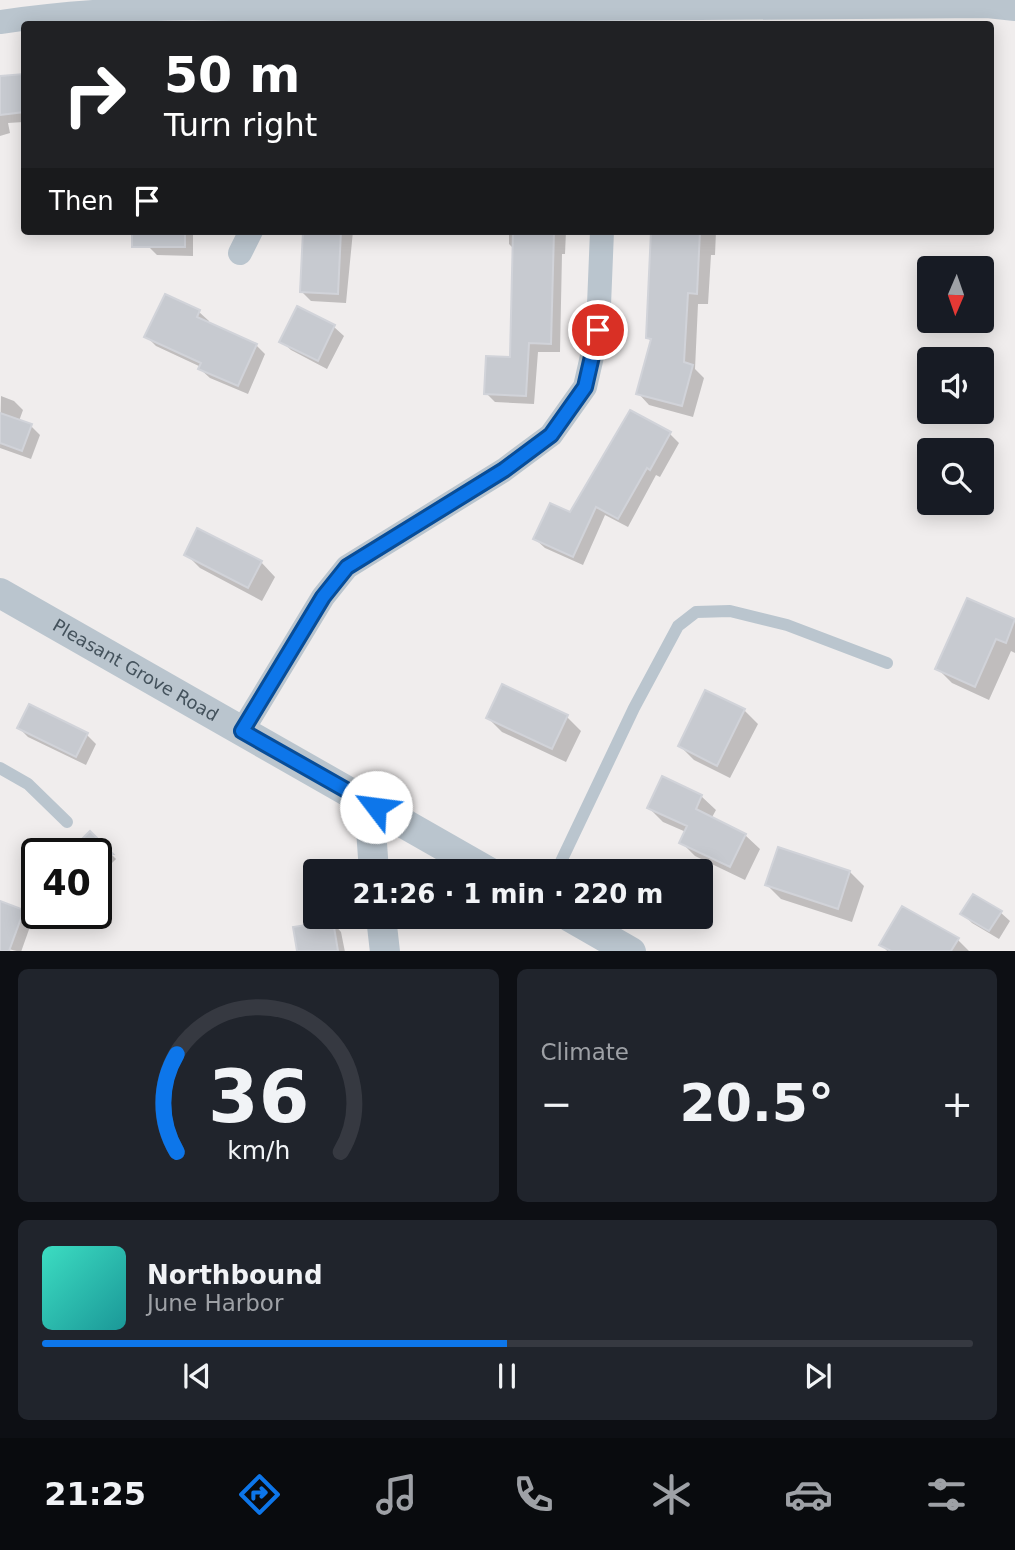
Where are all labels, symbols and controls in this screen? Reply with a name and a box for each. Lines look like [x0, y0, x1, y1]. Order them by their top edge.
text: 50 m [164, 47, 300, 104]
icon: right [49, 49, 140, 140]
text: Turn right [164, 106, 317, 144]
icon: arrive [128, 182, 166, 220]
text: Then [49, 186, 114, 216]
north arrow [917, 256, 994, 332]
map controls [917, 256, 994, 515]
pin [568, 300, 628, 360]
icon: arrive [579, 311, 617, 349]
button: sound [917, 347, 994, 424]
button: search [917, 438, 994, 515]
street label: Pleasant Grove Road [49, 614, 222, 725]
position arrow [339, 770, 413, 844]
speed limit sign: 40 [21, 838, 112, 929]
text: 21:26 · 1 min · 220 m [353, 879, 663, 909]
text: Climate [541, 1039, 629, 1065]
text: 36 [208, 1054, 309, 1139]
text: 20.5° [680, 1073, 834, 1133]
text: − [541, 1082, 572, 1126]
text: + [941, 1082, 973, 1126]
text: km/h [227, 1135, 290, 1164]
text: Northbound [147, 1260, 323, 1290]
text: June Harbor [147, 1290, 283, 1316]
icon: previous [178, 1357, 216, 1395]
icon: pause [488, 1357, 526, 1395]
icon: next [799, 1357, 837, 1395]
icon: directions [235, 1470, 284, 1519]
icon: music [372, 1470, 421, 1519]
icon: phone [509, 1470, 558, 1519]
icon: climate [647, 1470, 696, 1519]
icon: car [784, 1470, 833, 1519]
icon: filters [922, 1470, 971, 1519]
text: 21:25 [44, 1475, 146, 1513]

